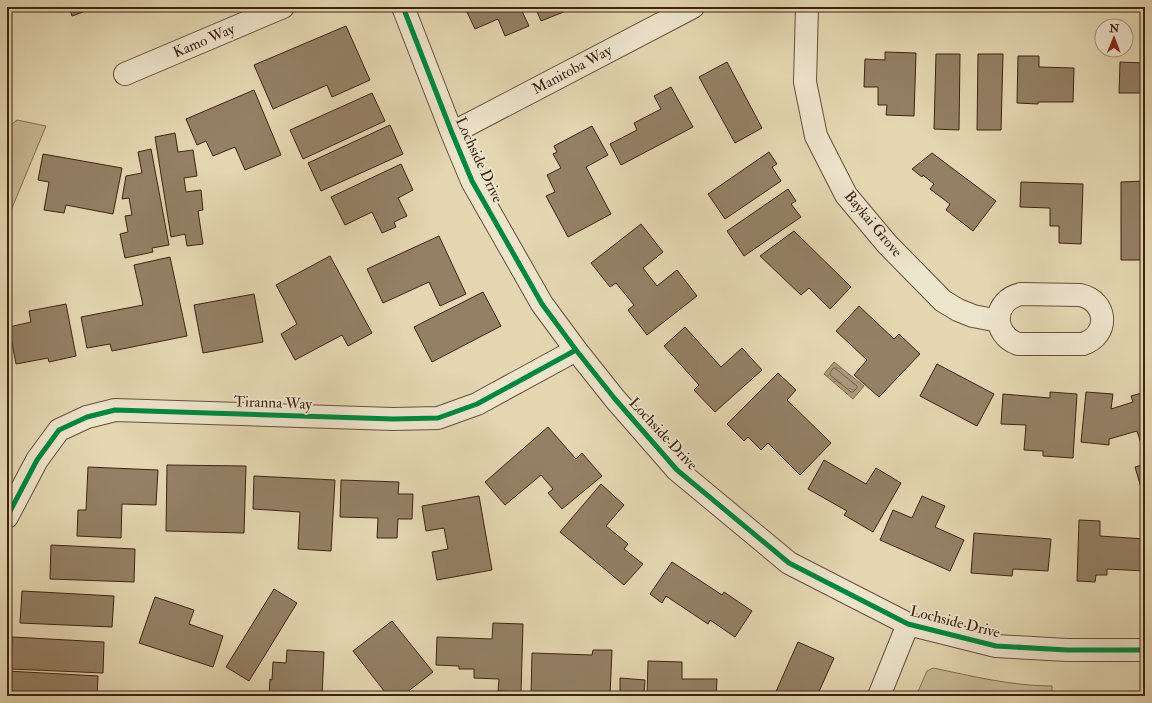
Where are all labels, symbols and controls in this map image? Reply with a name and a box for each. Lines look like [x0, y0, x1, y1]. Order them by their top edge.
north arrow [1094, 18, 1134, 58]
street label: Kamo Way [170, 19, 238, 62]
text: N [1108, 22, 1120, 35]
street label: Manitoba Way [529, 41, 615, 99]
street label: Lochside Drive [451, 114, 507, 206]
street label: Baykai Grove [840, 187, 906, 261]
street label: Tiranna Way [234, 392, 313, 414]
street label: Lochside Drive [625, 394, 701, 474]
street label: Lochside Drive [908, 602, 1002, 642]

